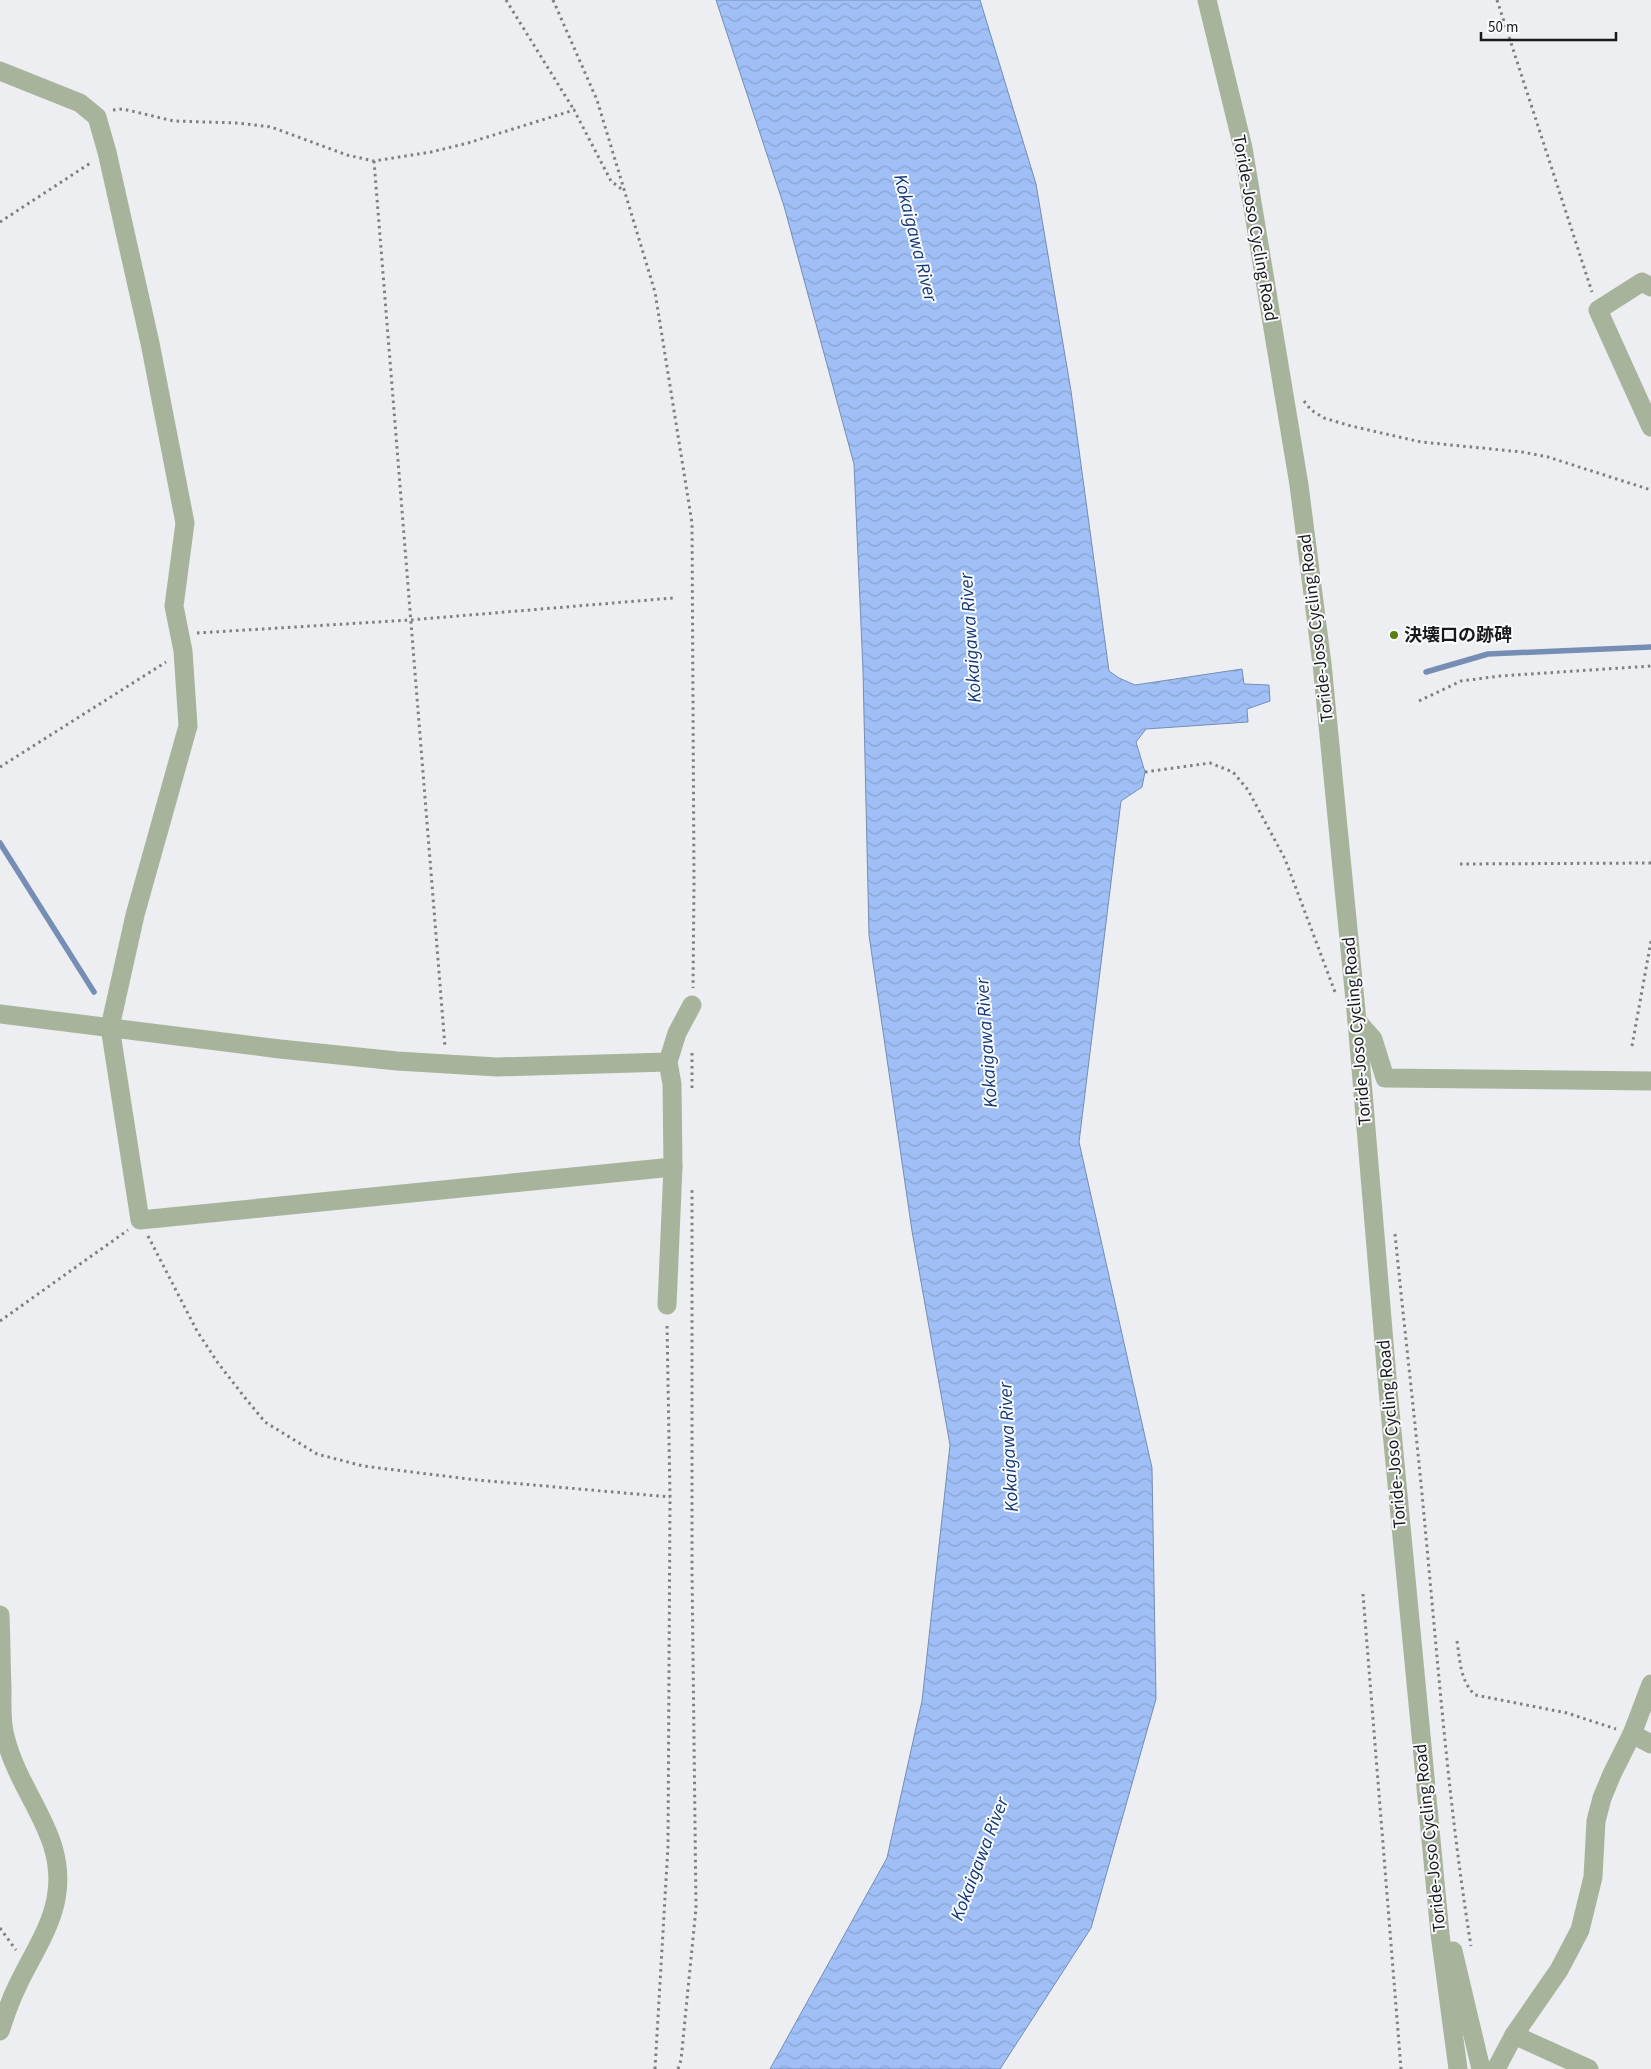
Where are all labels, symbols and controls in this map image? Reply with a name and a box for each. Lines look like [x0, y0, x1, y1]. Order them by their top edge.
scale bar [1481, 10, 1616, 42]
text: 50 m [1488, 17, 1518, 38]
street label: Toride-Joso Cycling Road [1226, 133, 1284, 323]
water label: Kokaigawa River [886, 172, 944, 306]
street label: Toride-Joso Cycling Road [1292, 533, 1340, 723]
water label: Kokaigawa River [953, 571, 989, 704]
place label: 決壊口の跡碑 [1404, 623, 1512, 648]
marker: 決壊口の跡碑 [1388, 629, 1400, 641]
street label: Toride-Joso Cycling Road [1336, 936, 1378, 1126]
water label: Kokaigawa River [969, 976, 1005, 1109]
street label: Toride-Joso Cycling Road [1371, 1339, 1413, 1529]
water label: Kokaigawa River [992, 1380, 1026, 1513]
street label: Toride-Joso Cycling Road [1408, 1743, 1452, 1933]
water label: Kokaigawa River [944, 1792, 1016, 1925]

